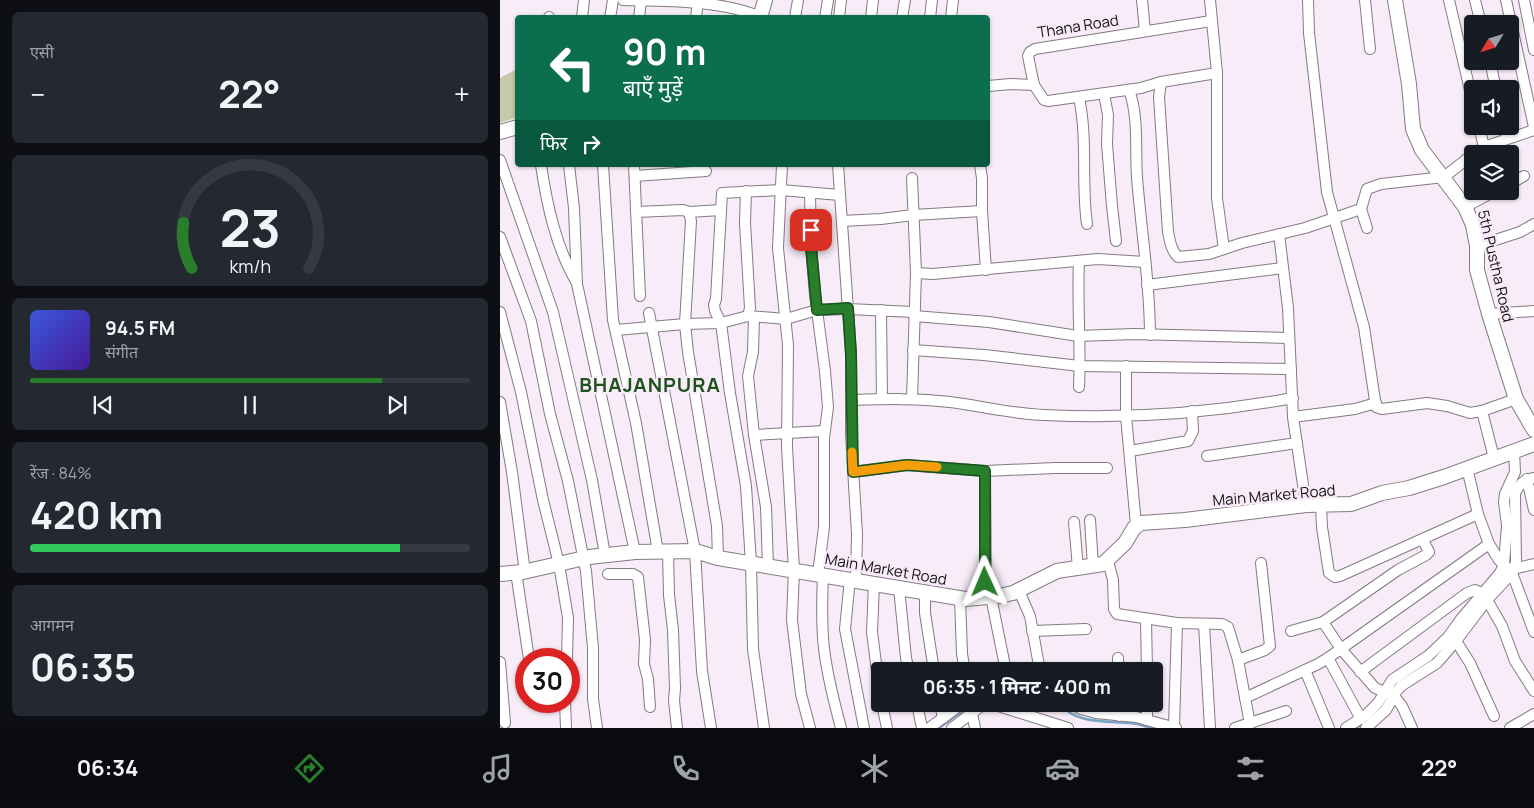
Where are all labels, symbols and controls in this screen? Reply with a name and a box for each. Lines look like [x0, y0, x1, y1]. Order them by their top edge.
street label: Thana Road [1036, 9, 1120, 43]
north arrow [1464, 15, 1519, 70]
map controls [1464, 15, 1519, 200]
text: 90 m [623, 28, 706, 76]
icon: left [540, 35, 605, 100]
text: एसी [30, 41, 54, 63]
text: 22° [218, 67, 281, 119]
text: बाएँ मुड़ें [623, 73, 683, 103]
text: − [30, 75, 45, 113]
text: + [454, 75, 470, 113]
button: sound [1464, 80, 1519, 135]
text: फिर [540, 130, 567, 156]
icon: right [577, 130, 605, 158]
button: layers [1464, 145, 1519, 200]
text: 23 [219, 192, 281, 263]
street label: 5th Pustha Road [1473, 208, 1519, 324]
pin [790, 209, 832, 251]
icon: arrive [797, 216, 825, 244]
text: km/h [229, 254, 271, 278]
text: 94.5 FM [105, 315, 175, 341]
text: संगीत [105, 341, 138, 363]
district label: BHAJANPURA [579, 371, 721, 398]
icon: previous [89, 391, 117, 419]
icon: pause [236, 391, 264, 419]
icon: next [383, 391, 411, 419]
text: रेंज · 84% [30, 462, 92, 484]
street label: Main Market Road [1212, 479, 1336, 511]
text: 420 km [30, 488, 163, 540]
street label: Main Market Road [823, 548, 949, 590]
position arrow [958, 555, 1010, 607]
text: आगमन [30, 614, 74, 636]
text: 06:35 [30, 640, 136, 692]
speed limit sign: 30 [515, 648, 580, 713]
text: 06:35 · 1 मिनट · 400 m [923, 674, 1111, 700]
icon: directions [292, 751, 327, 786]
icon: music [480, 751, 515, 786]
icon: phone [668, 751, 703, 786]
icon: climate [857, 751, 892, 786]
icon: car [1045, 751, 1080, 786]
icon: filters [1233, 751, 1268, 786]
text: 06:34 [77, 753, 139, 783]
text: 22° [1421, 753, 1457, 783]

